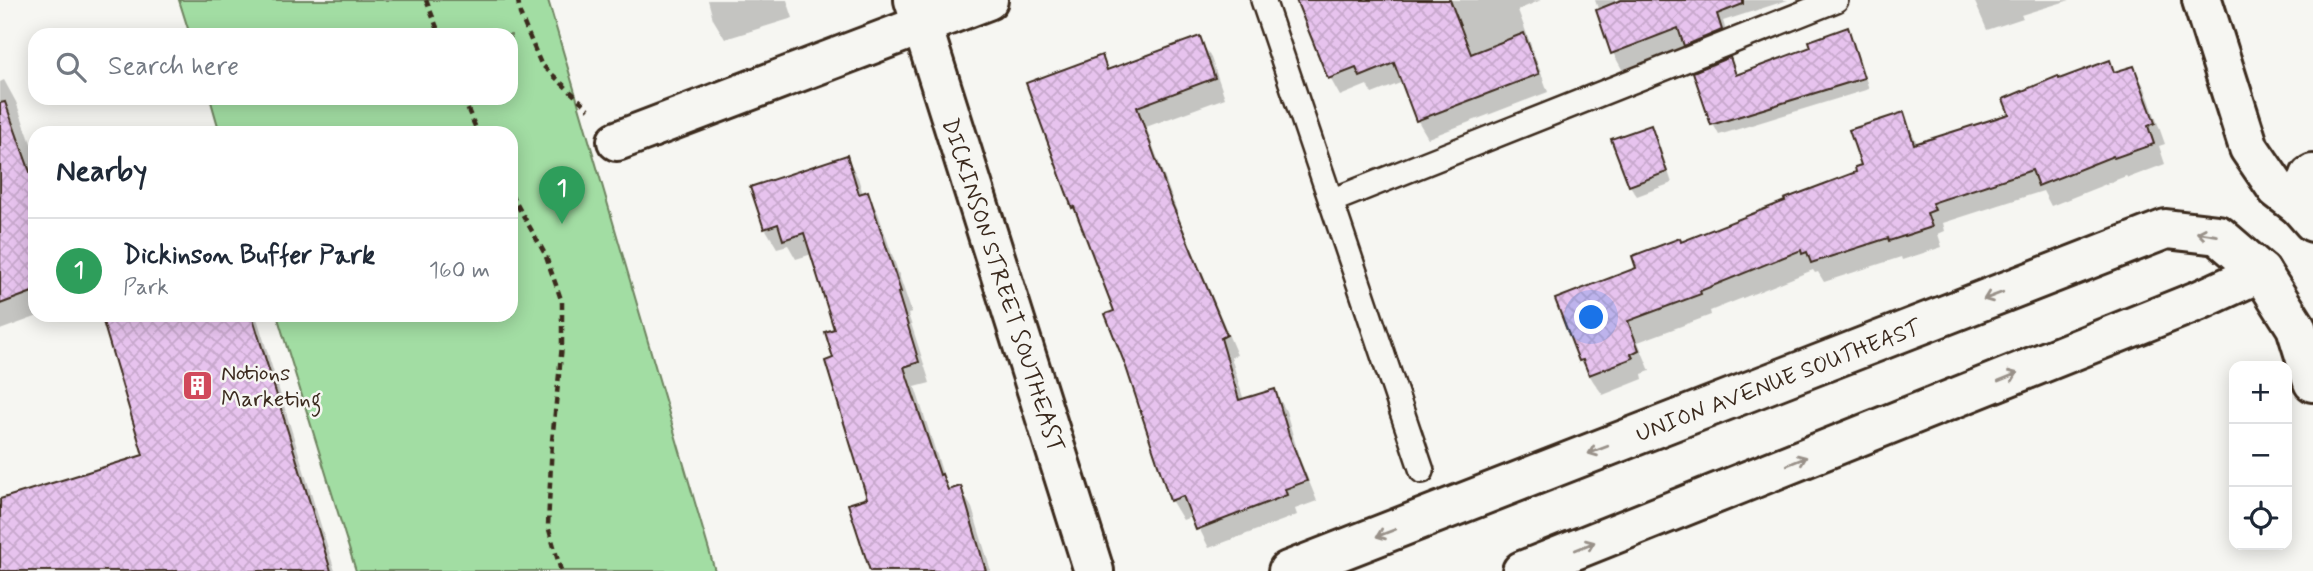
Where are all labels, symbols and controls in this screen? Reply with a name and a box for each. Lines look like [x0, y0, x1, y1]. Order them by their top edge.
search box [28, 28, 518, 105]
icon: search [52, 48, 90, 86]
text: Search here [108, 50, 239, 84]
street label: DICKINSON STREET SOUTHEAST [934, 115, 1070, 457]
text: Nearby [56, 152, 147, 191]
pin: 1 [539, 166, 585, 224]
one-way arrow [2196, 227, 2219, 240]
text: Dickinson Buffer Park [123, 239, 375, 273]
text: 1 [74, 256, 84, 286]
text: 160 m [429, 256, 490, 286]
text: Park [123, 273, 169, 303]
one-way arrow [1982, 291, 2004, 304]
your location [1574, 300, 1608, 334]
street label: UNION AVENUE SOUTHEAST [1632, 313, 1927, 450]
place label: Notions Marketing [221, 359, 322, 417]
map controls [2229, 361, 2292, 550]
button: + [2229, 361, 2292, 424]
building icon: Notions Marketing [181, 368, 215, 402]
one-way arrow [1996, 369, 2018, 382]
button: − [2229, 424, 2292, 487]
one-way arrow [1588, 445, 1610, 458]
one-way arrow [1785, 454, 1807, 467]
button: locate [2229, 487, 2292, 550]
one-way arrow [1376, 527, 1398, 540]
one-way arrow [1574, 538, 1596, 551]

